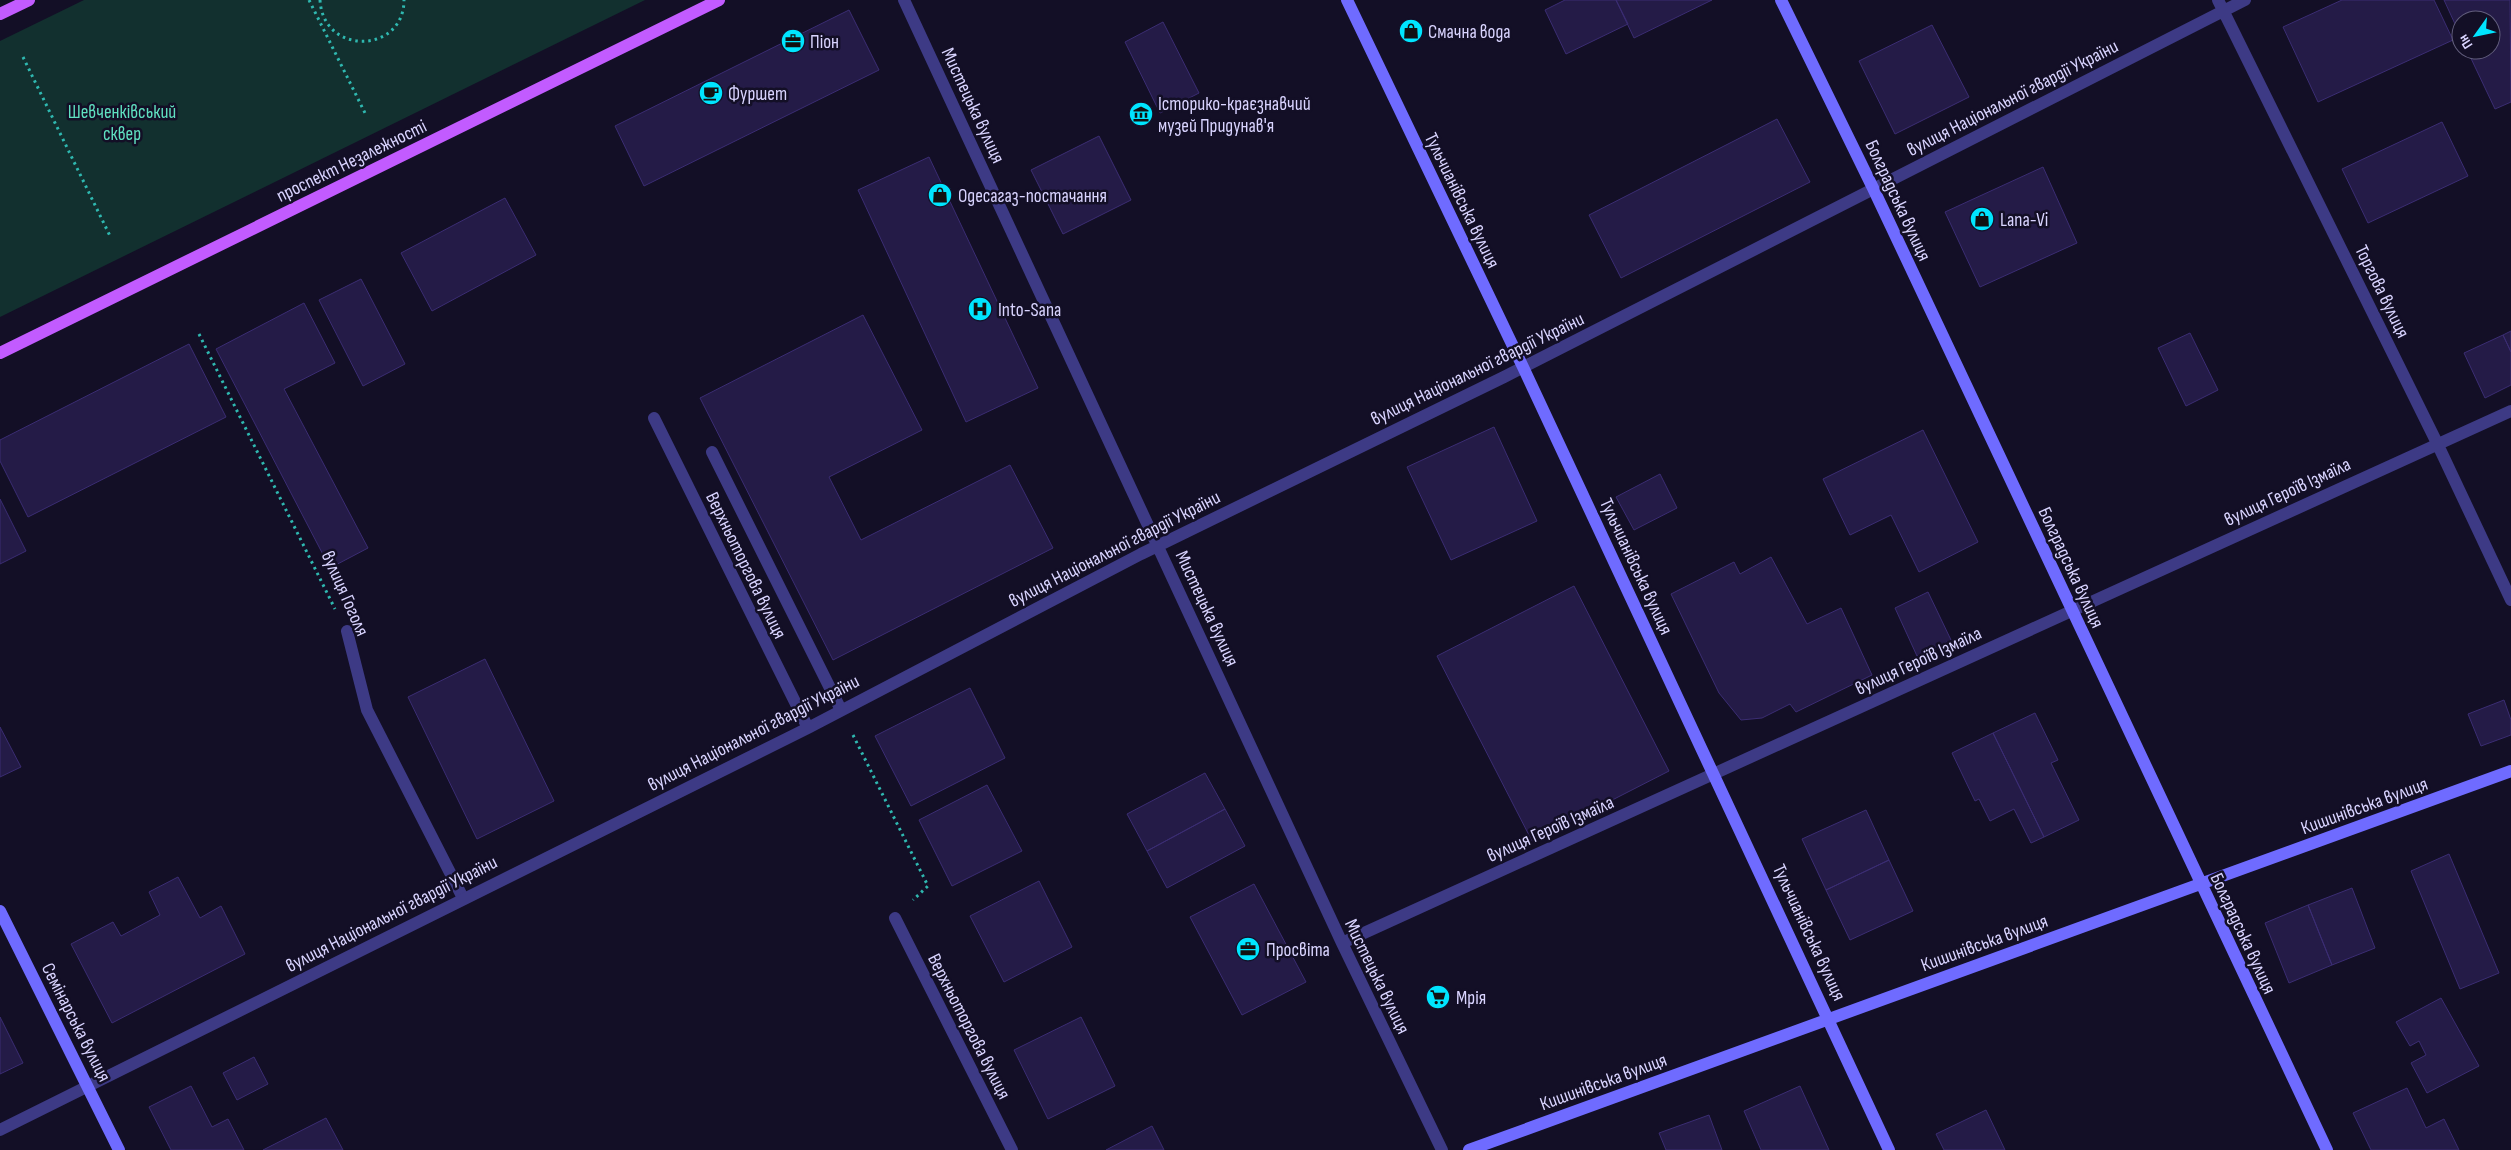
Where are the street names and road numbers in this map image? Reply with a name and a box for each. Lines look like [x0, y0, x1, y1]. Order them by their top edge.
street label: вулиця Національної гвардії України [1903, 35, 2122, 162]
street label: Мистецька вулиця [936, 44, 1009, 167]
street label: проспект Незалежності [273, 115, 431, 208]
street label: Тульчианівська вулиця [1419, 129, 1504, 272]
street label: Болградська вулиця [1860, 137, 1936, 265]
street label: Торгова вулиця [2349, 241, 2414, 342]
street label: вулиця Національної гвардії України [1367, 308, 1588, 431]
street label: вулиця Героїв Ізмаїла [2221, 453, 2354, 532]
street label: вулиця Національної гвардії України [1005, 486, 1224, 613]
street label: Верхньоторгова вулиця [700, 489, 791, 643]
street label: Тульчианівська вулиця [1594, 495, 1677, 638]
street label: Болградська вулиця [2033, 504, 2109, 632]
street label: вулиця Гоголя [316, 547, 374, 640]
street label: Мистецька вулиця [1170, 547, 1243, 670]
street label: вулиця Героїв Ізмаїла [1852, 622, 1985, 701]
street label: вулиця Національної гвардії України [644, 670, 863, 797]
street label: Кишинівська вулиця [2298, 773, 2431, 840]
street label: вулиця Героїв Ізмаїла [1483, 791, 1618, 868]
street label: вулиця Національної гвардії України [282, 851, 501, 978]
street label: Тульчианівська вулиця [1767, 861, 1850, 1004]
street label: Болградська вулиця [2205, 870, 2281, 998]
street label: Кишинівська вулиця [1918, 910, 2051, 977]
street label: Мистецька вулиця [1339, 916, 1414, 1038]
street label: Верхньоторгова вулиця [922, 950, 1015, 1103]
street label: Семінарська вулиця [36, 959, 115, 1086]
street label: Кишинівська вулиця [1537, 1049, 1670, 1116]

